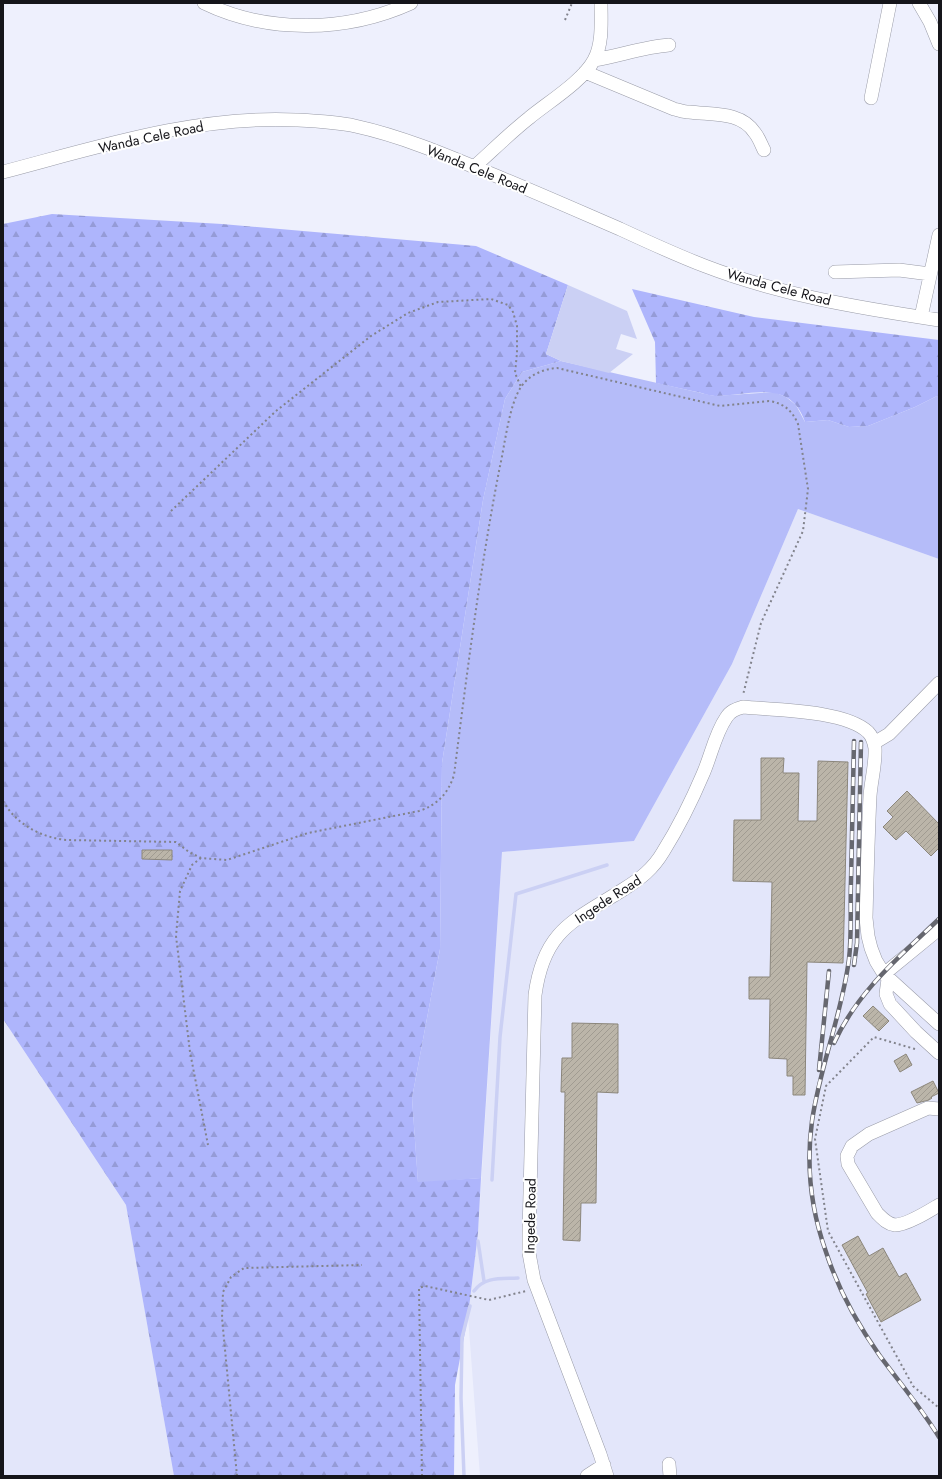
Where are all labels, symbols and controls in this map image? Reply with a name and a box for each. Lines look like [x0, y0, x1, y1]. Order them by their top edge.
street label: Wanda Cele Road [97, 116, 205, 158]
street label: Wanda Cele Road [424, 140, 530, 198]
street label: Wanda Cele Road [725, 263, 833, 311]
street label: Ingede Road [571, 870, 645, 928]
street label: Ingede Road [519, 1178, 541, 1254]

